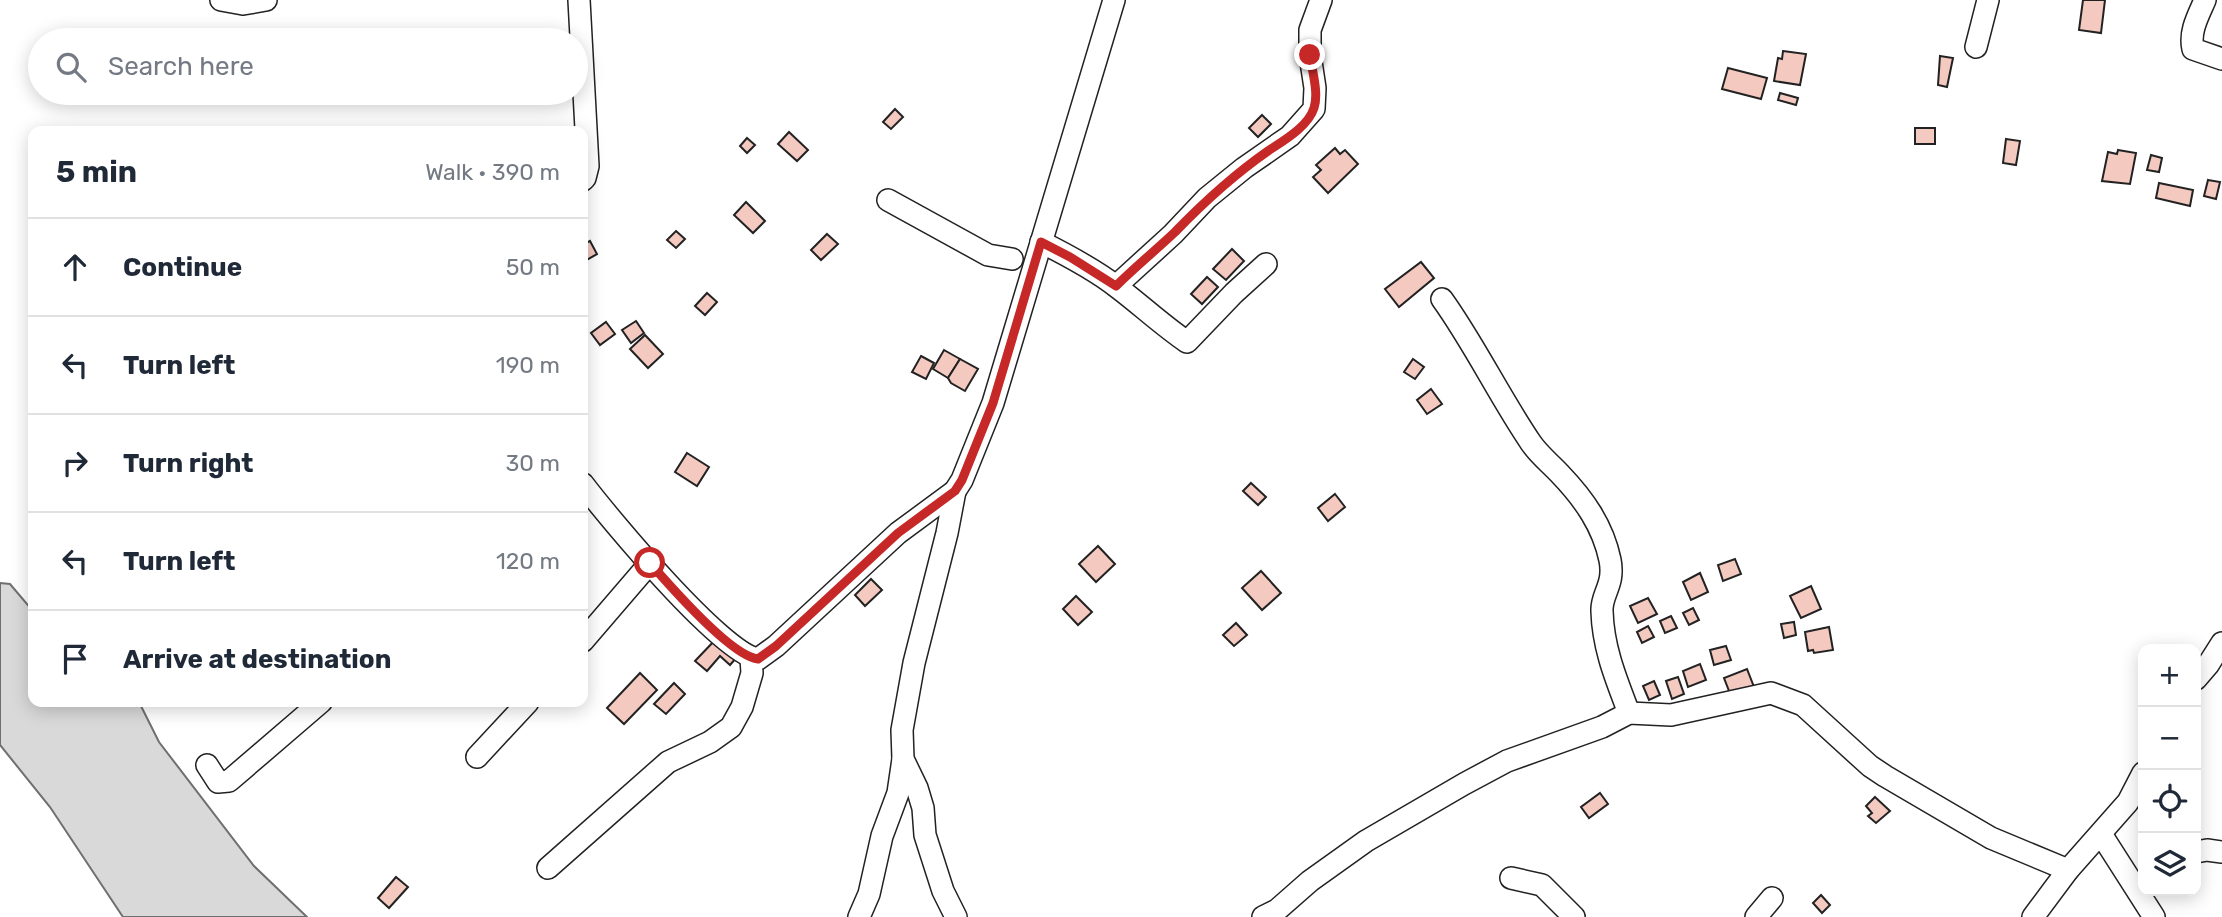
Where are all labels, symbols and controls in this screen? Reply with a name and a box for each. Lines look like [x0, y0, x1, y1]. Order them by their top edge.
search box [28, 28, 588, 105]
route end [1294, 39, 1325, 70]
icon: search [52, 48, 90, 86]
text: Search here [108, 51, 254, 82]
text: 5 min [56, 154, 137, 190]
text: Walk · 390 m [425, 158, 560, 186]
icon: ahead [56, 248, 94, 286]
text: Continue [123, 252, 242, 283]
text: 50 m [506, 253, 560, 281]
icon: left [56, 346, 94, 384]
text: Turn left [123, 350, 235, 381]
text: 190 m [496, 351, 560, 379]
icon: right [56, 444, 94, 482]
text: Turn right [123, 448, 253, 479]
text: 30 m [505, 449, 560, 477]
icon: left [56, 542, 94, 580]
text: Turn left [123, 546, 235, 577]
text: 120 m [496, 547, 560, 575]
route start [634, 547, 665, 578]
icon: arrive [56, 640, 94, 678]
text: Arrive at destination [123, 644, 391, 675]
map controls [2138, 644, 2201, 896]
button: + [2138, 644, 2201, 707]
button: − [2138, 707, 2201, 770]
button: locate [2138, 770, 2201, 833]
button: layers [2138, 833, 2201, 896]

